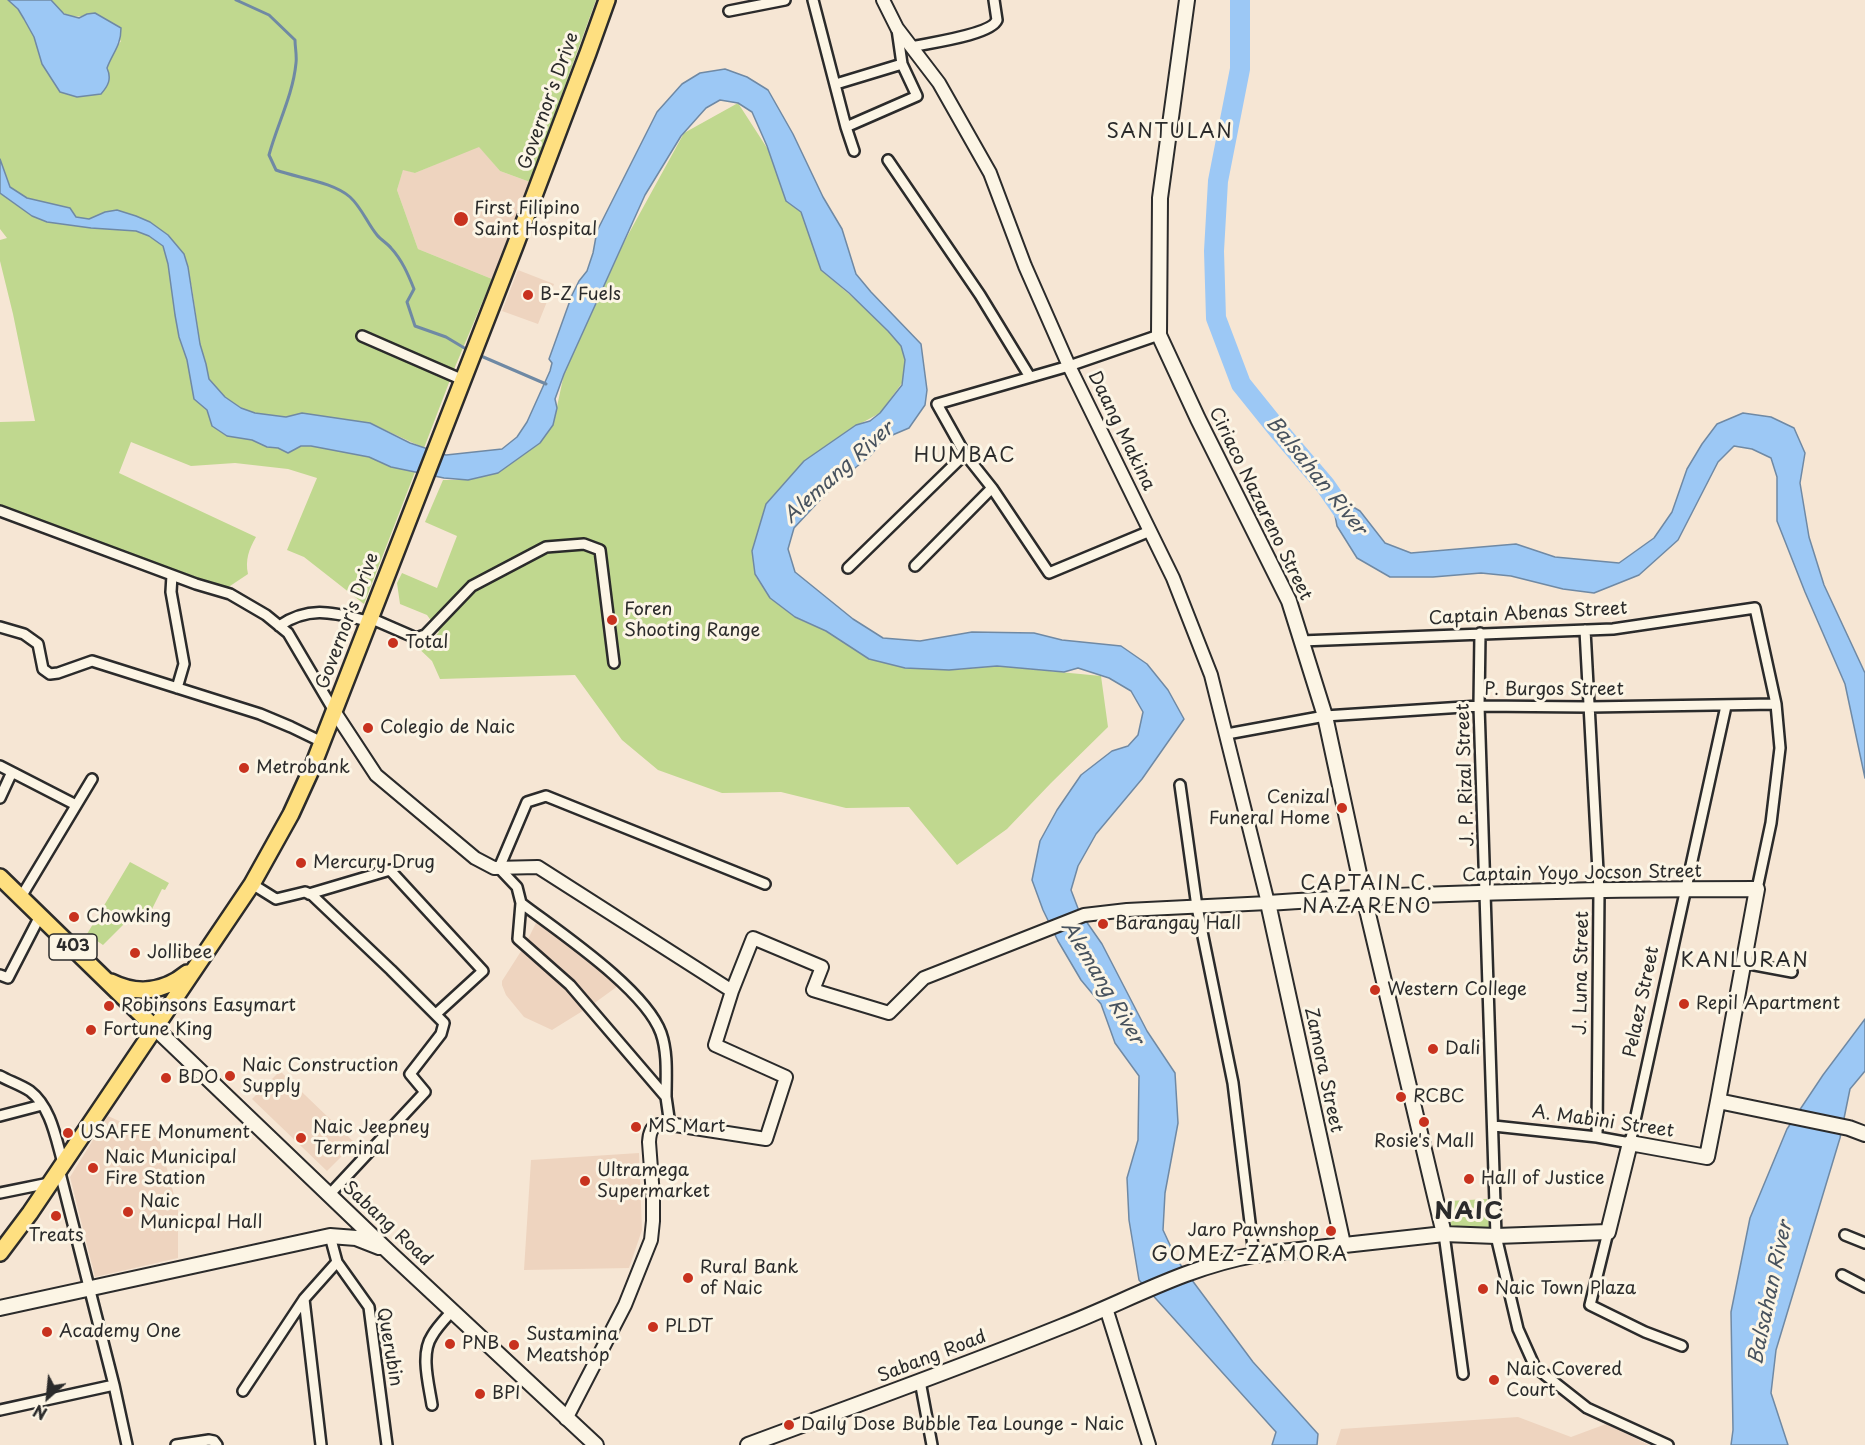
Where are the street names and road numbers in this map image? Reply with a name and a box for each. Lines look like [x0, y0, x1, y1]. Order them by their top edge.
street label: Governor's Drive [514, 29, 584, 173]
street label: Daang Makina [1083, 368, 1159, 494]
street label: Ciriaco Nazareno Street [1204, 404, 1316, 604]
street label: Governor's Drive [312, 550, 384, 692]
street label: Captain Abenas Street [1428, 598, 1628, 630]
street label: P. Burgos Street [1484, 679, 1624, 701]
street label: J. P. Rizal Street [1453, 703, 1479, 847]
street label: Captain Yoyo Jocson Street [1462, 861, 1702, 887]
street label: J. Luna Street [1570, 911, 1594, 1035]
road number: 403 [49, 934, 97, 960]
street label: Pelaez Street [1620, 944, 1664, 1060]
street label: Zamora Street [1299, 1005, 1347, 1135]
street label: A. Mabini Street [1531, 1101, 1675, 1143]
street label: Sabang Road [338, 1177, 436, 1271]
street label: Querubin [371, 1306, 407, 1388]
street label: Sabang Road [875, 1326, 989, 1388]

